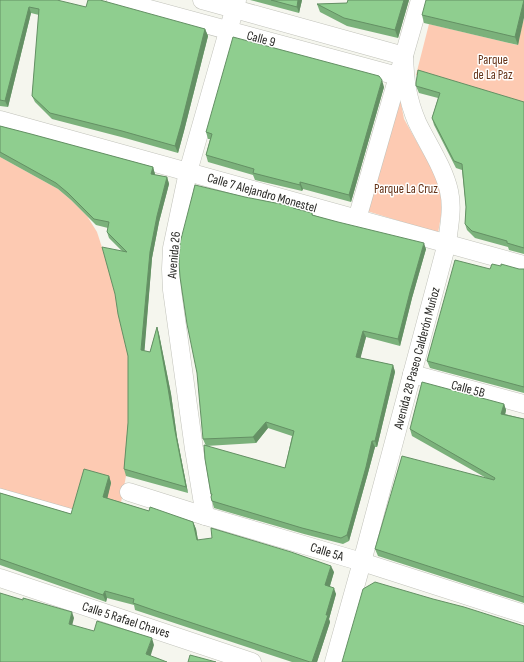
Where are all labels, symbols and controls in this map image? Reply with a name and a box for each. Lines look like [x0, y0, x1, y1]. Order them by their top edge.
street label: Calle 9 [245, 28, 277, 51]
park label: Parque de La Paz [473, 52, 513, 83]
street label: Calle 7 Alejandro Monestel [205, 170, 319, 216]
park label: Parque La Cruz [374, 181, 438, 197]
street label: Avenida 26 [164, 231, 184, 280]
street label: Avenida 28 Paseo Calderón Muñoz [390, 285, 444, 432]
street label: Calle 5B [449, 377, 487, 401]
street label: Calle 5A [308, 539, 346, 565]
street label: Calle 5 Rafael Chaves [80, 598, 172, 642]

